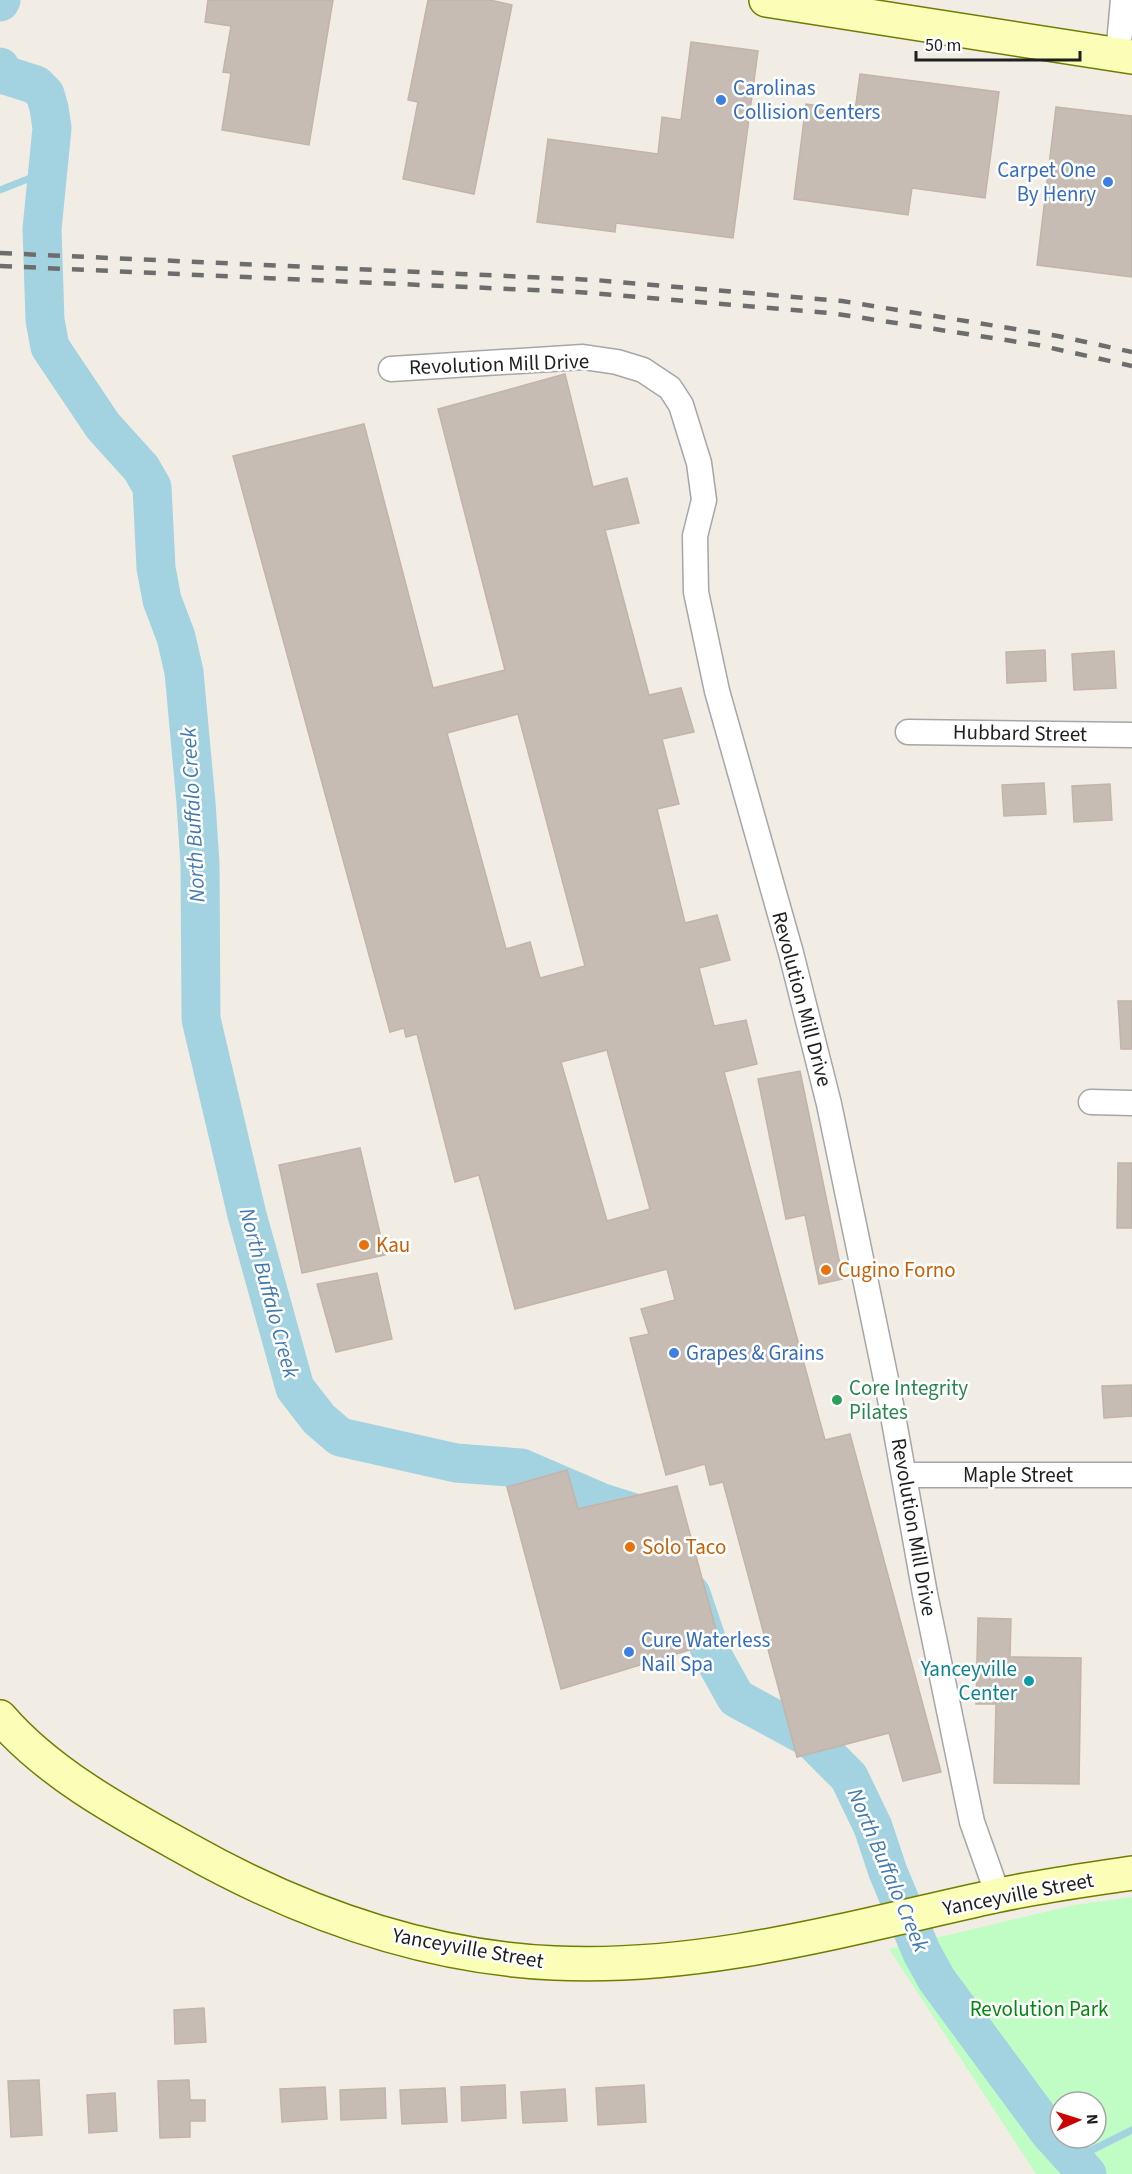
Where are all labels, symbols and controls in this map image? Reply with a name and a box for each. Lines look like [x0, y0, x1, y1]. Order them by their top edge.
scale bar [916, 24, 1080, 62]
text: 50 m [925, 33, 961, 58]
place label: Carolinas Collision Centers [733, 73, 881, 127]
marker: Carolinas Collision Centers [714, 93, 728, 107]
place label: Carpet One By Henry [997, 155, 1096, 209]
marker: Carpet One By Henry [1101, 175, 1115, 189]
street label: Revolution Mill Drive [408, 346, 590, 382]
street label: Hubbard Street [953, 717, 1087, 749]
water label: North Buffalo Creek [172, 726, 214, 903]
street label: Revolution Mill Drive [764, 908, 840, 1090]
water label: North Buffalo Creek [231, 1204, 307, 1382]
place label: Kau [376, 1230, 410, 1260]
marker: Kau [357, 1238, 371, 1252]
place label: Cugino Forno [838, 1255, 956, 1285]
marker: Cugino Forno [819, 1263, 833, 1277]
place label: Grapes & Grains [686, 1338, 824, 1368]
marker: Grapes & Grains [667, 1346, 681, 1360]
place label: Core Integrity Pilates [849, 1373, 968, 1427]
marker: Core Integrity Pilates [830, 1393, 844, 1407]
street label: Revolution Mill Drive [884, 1436, 944, 1618]
street label: Maple Street [963, 1460, 1073, 1490]
place label: Solo Taco [642, 1532, 726, 1562]
marker: Solo Taco [623, 1540, 637, 1554]
place label: Cure Waterless Nail Spa [641, 1625, 770, 1679]
marker: Cure Waterless Nail Spa [622, 1645, 636, 1659]
place label: Yanceyville Center [920, 1654, 1018, 1708]
marker: Yanceyville Center [1022, 1674, 1036, 1688]
water label: North Buffalo Creek [839, 1783, 937, 1957]
street label: Yanceyville Street [939, 1865, 1096, 1924]
street label: Yanceyville Street [389, 1920, 546, 1976]
park label: Revolution Park [970, 1994, 1109, 2024]
north arrow [1048, 2090, 1108, 2150]
text: N [1081, 2113, 1103, 2125]

